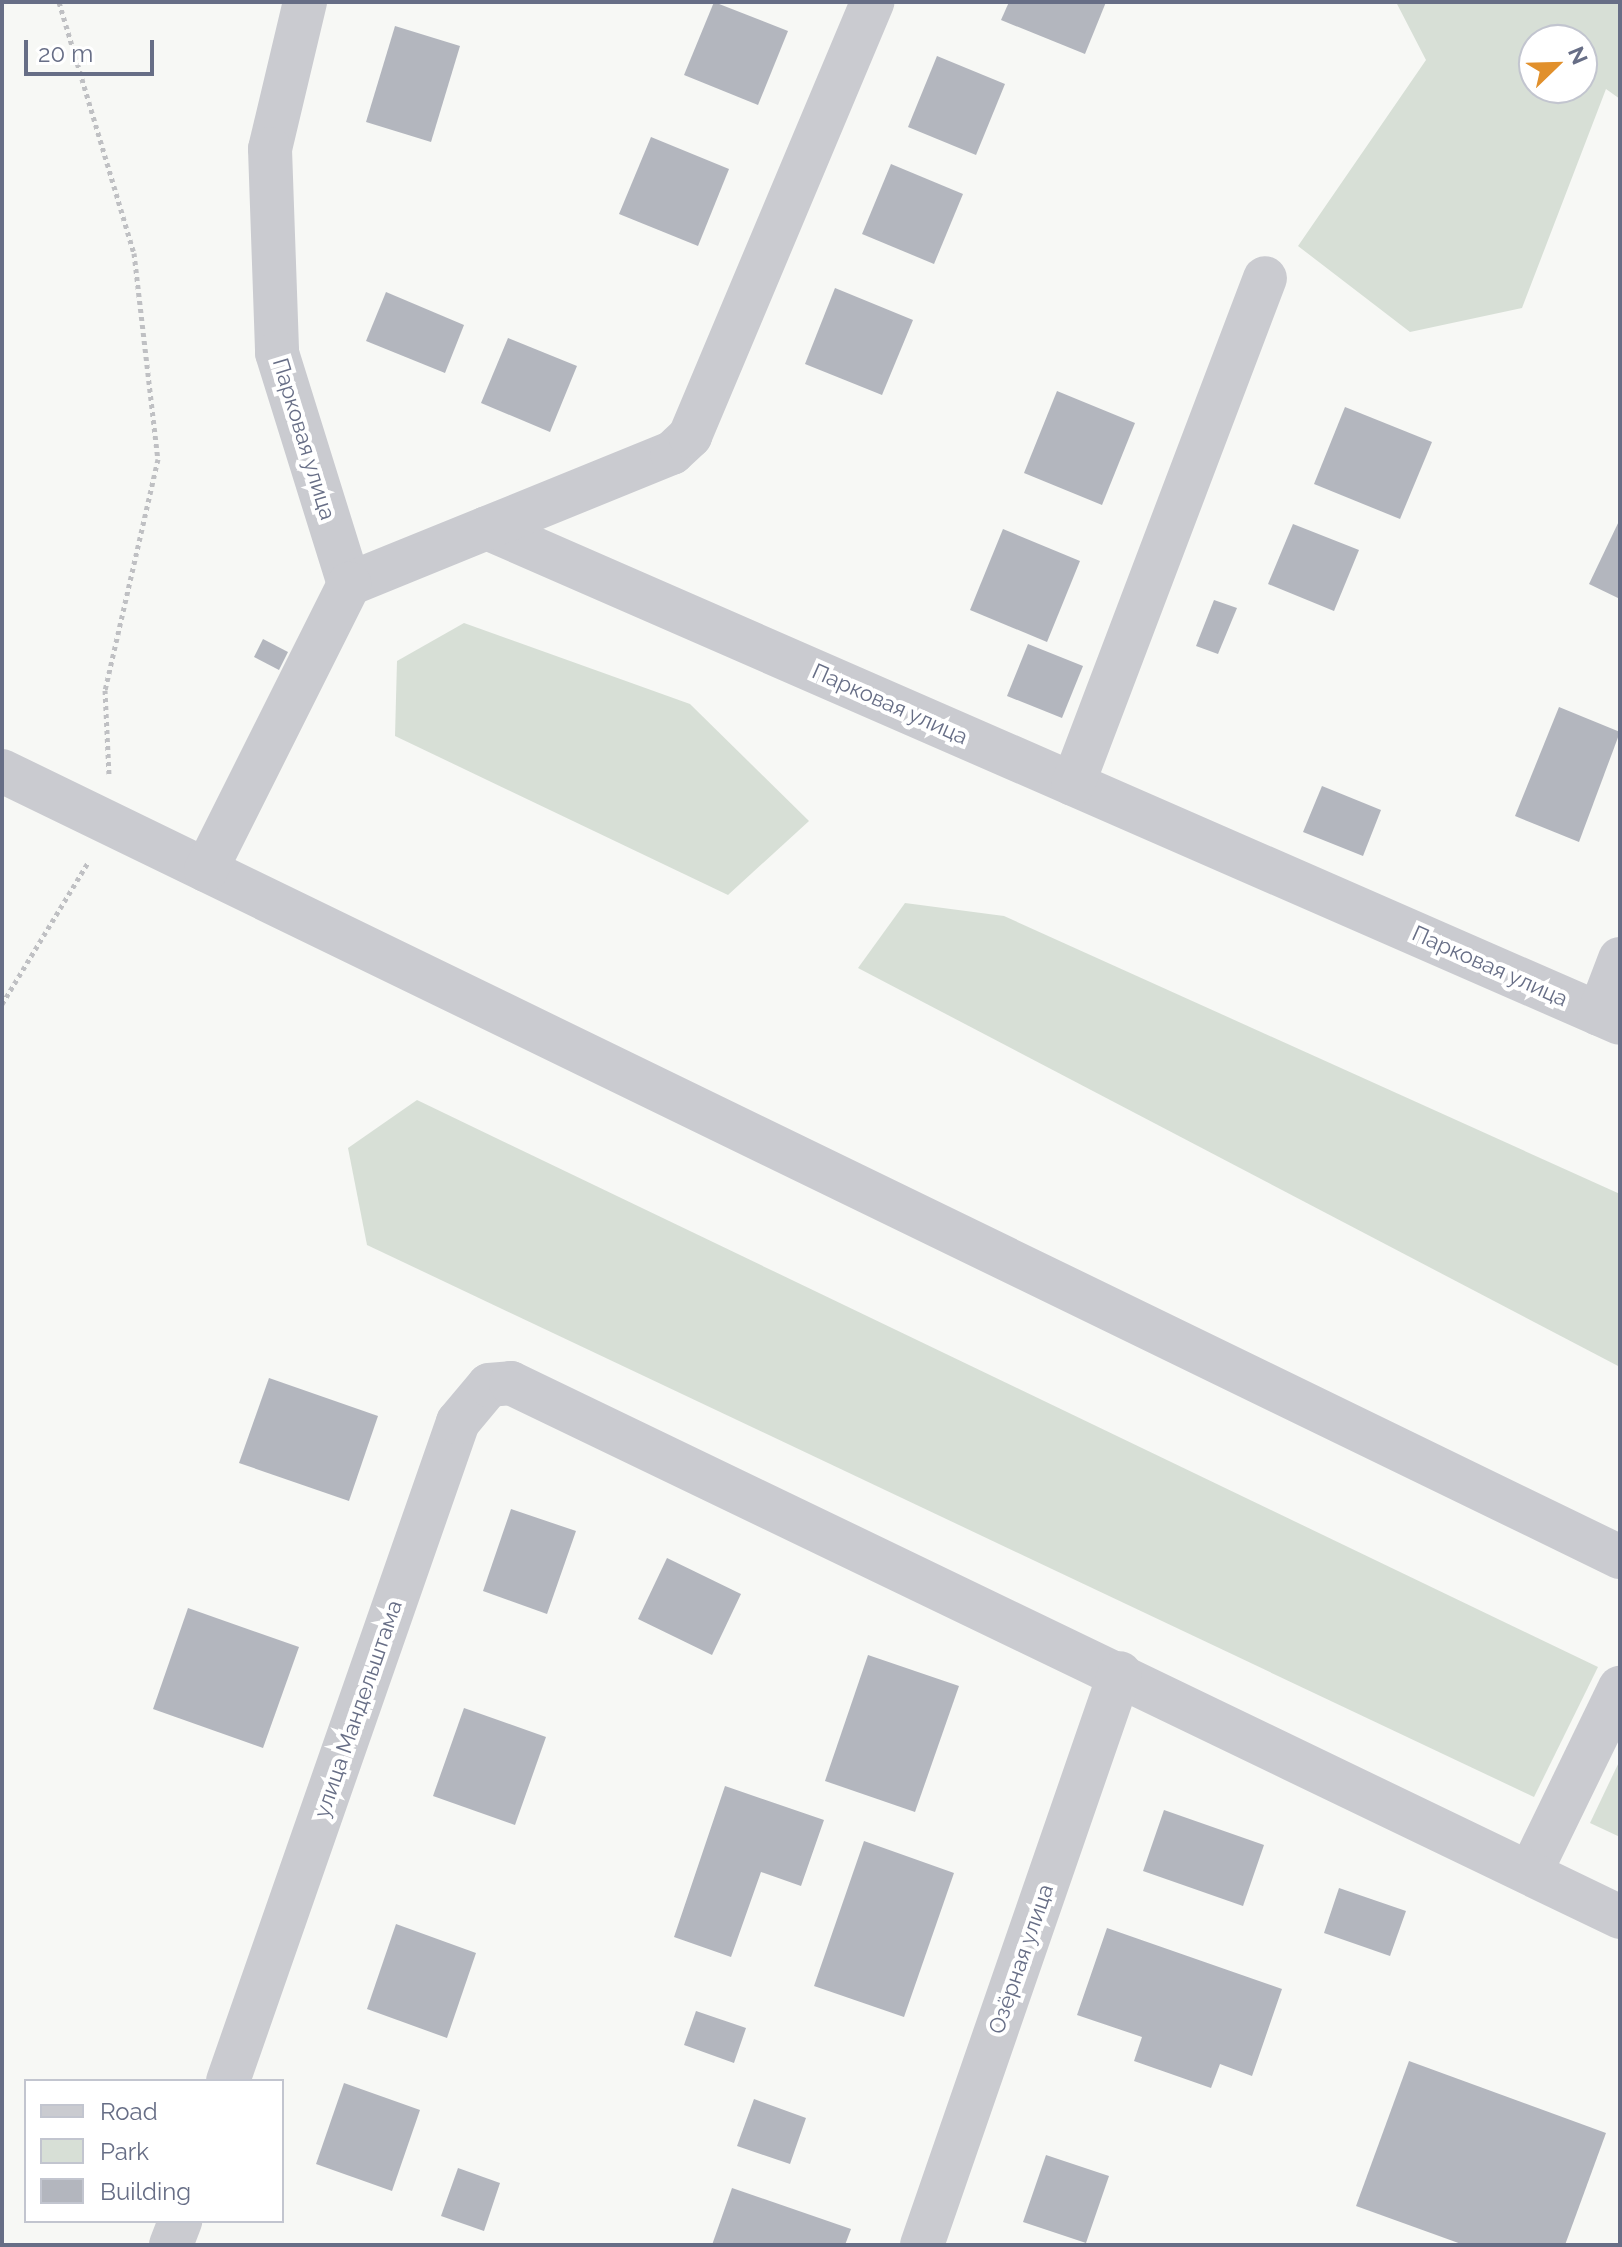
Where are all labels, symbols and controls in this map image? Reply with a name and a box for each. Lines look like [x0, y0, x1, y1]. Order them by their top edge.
scale bar [28, 24, 158, 74]
north arrow [1518, 24, 1598, 104]
text: 20 m [38, 39, 93, 68]
text: N [1563, 43, 1593, 68]
street label: Парковая улица [267, 355, 341, 523]
street label: Парковая улица [808, 658, 972, 750]
street label: Парковая улица [1408, 920, 1572, 1012]
street label: улица Мандельштама [308, 1597, 408, 1821]
street label: Озёрная улица [983, 1880, 1059, 2038]
legend [24, 2079, 284, 2223]
text: Road [100, 2097, 158, 2126]
text: Park [100, 2137, 149, 2166]
text: Building [100, 2177, 191, 2206]

